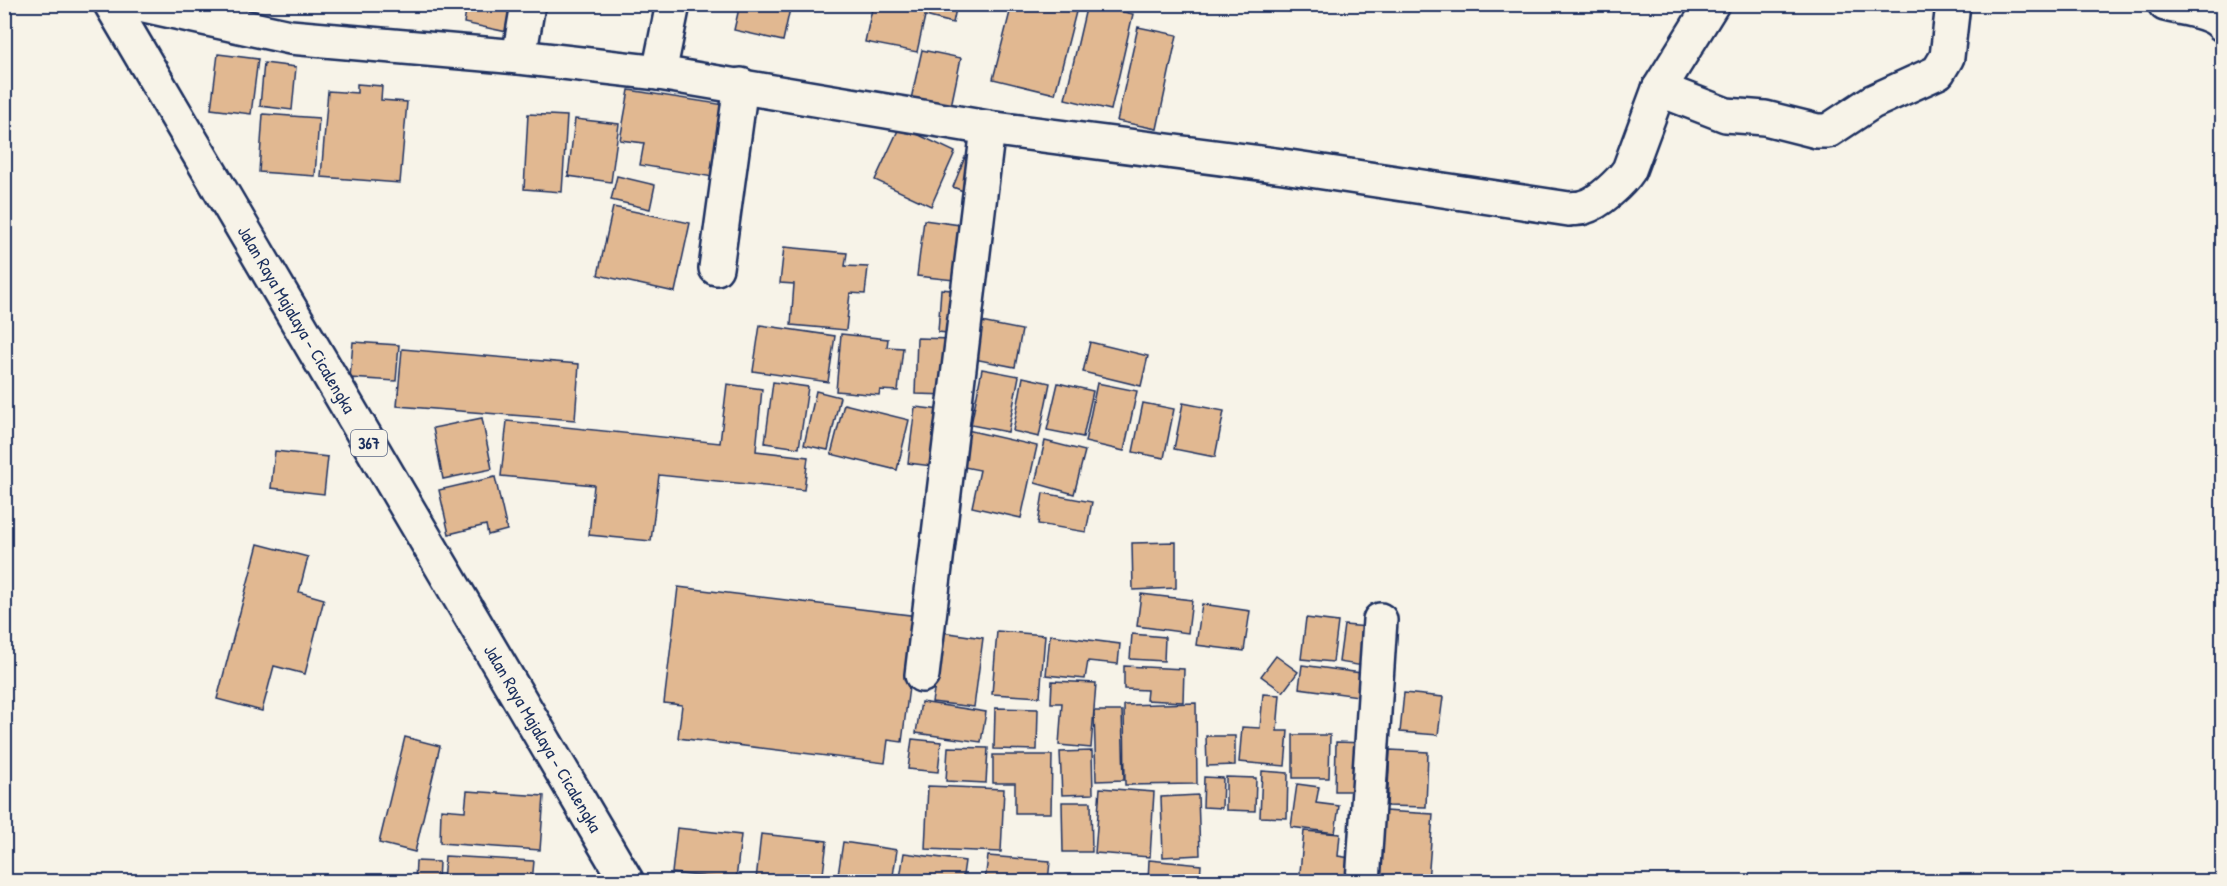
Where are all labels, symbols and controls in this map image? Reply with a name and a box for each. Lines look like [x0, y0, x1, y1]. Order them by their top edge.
street label: Jalan Raya Majalaya - Cicalengka [232, 221, 362, 418]
road number: 367 [351, 430, 387, 456]
street label: Jalan Raya Majalaya - Cicalengka [478, 640, 608, 837]

